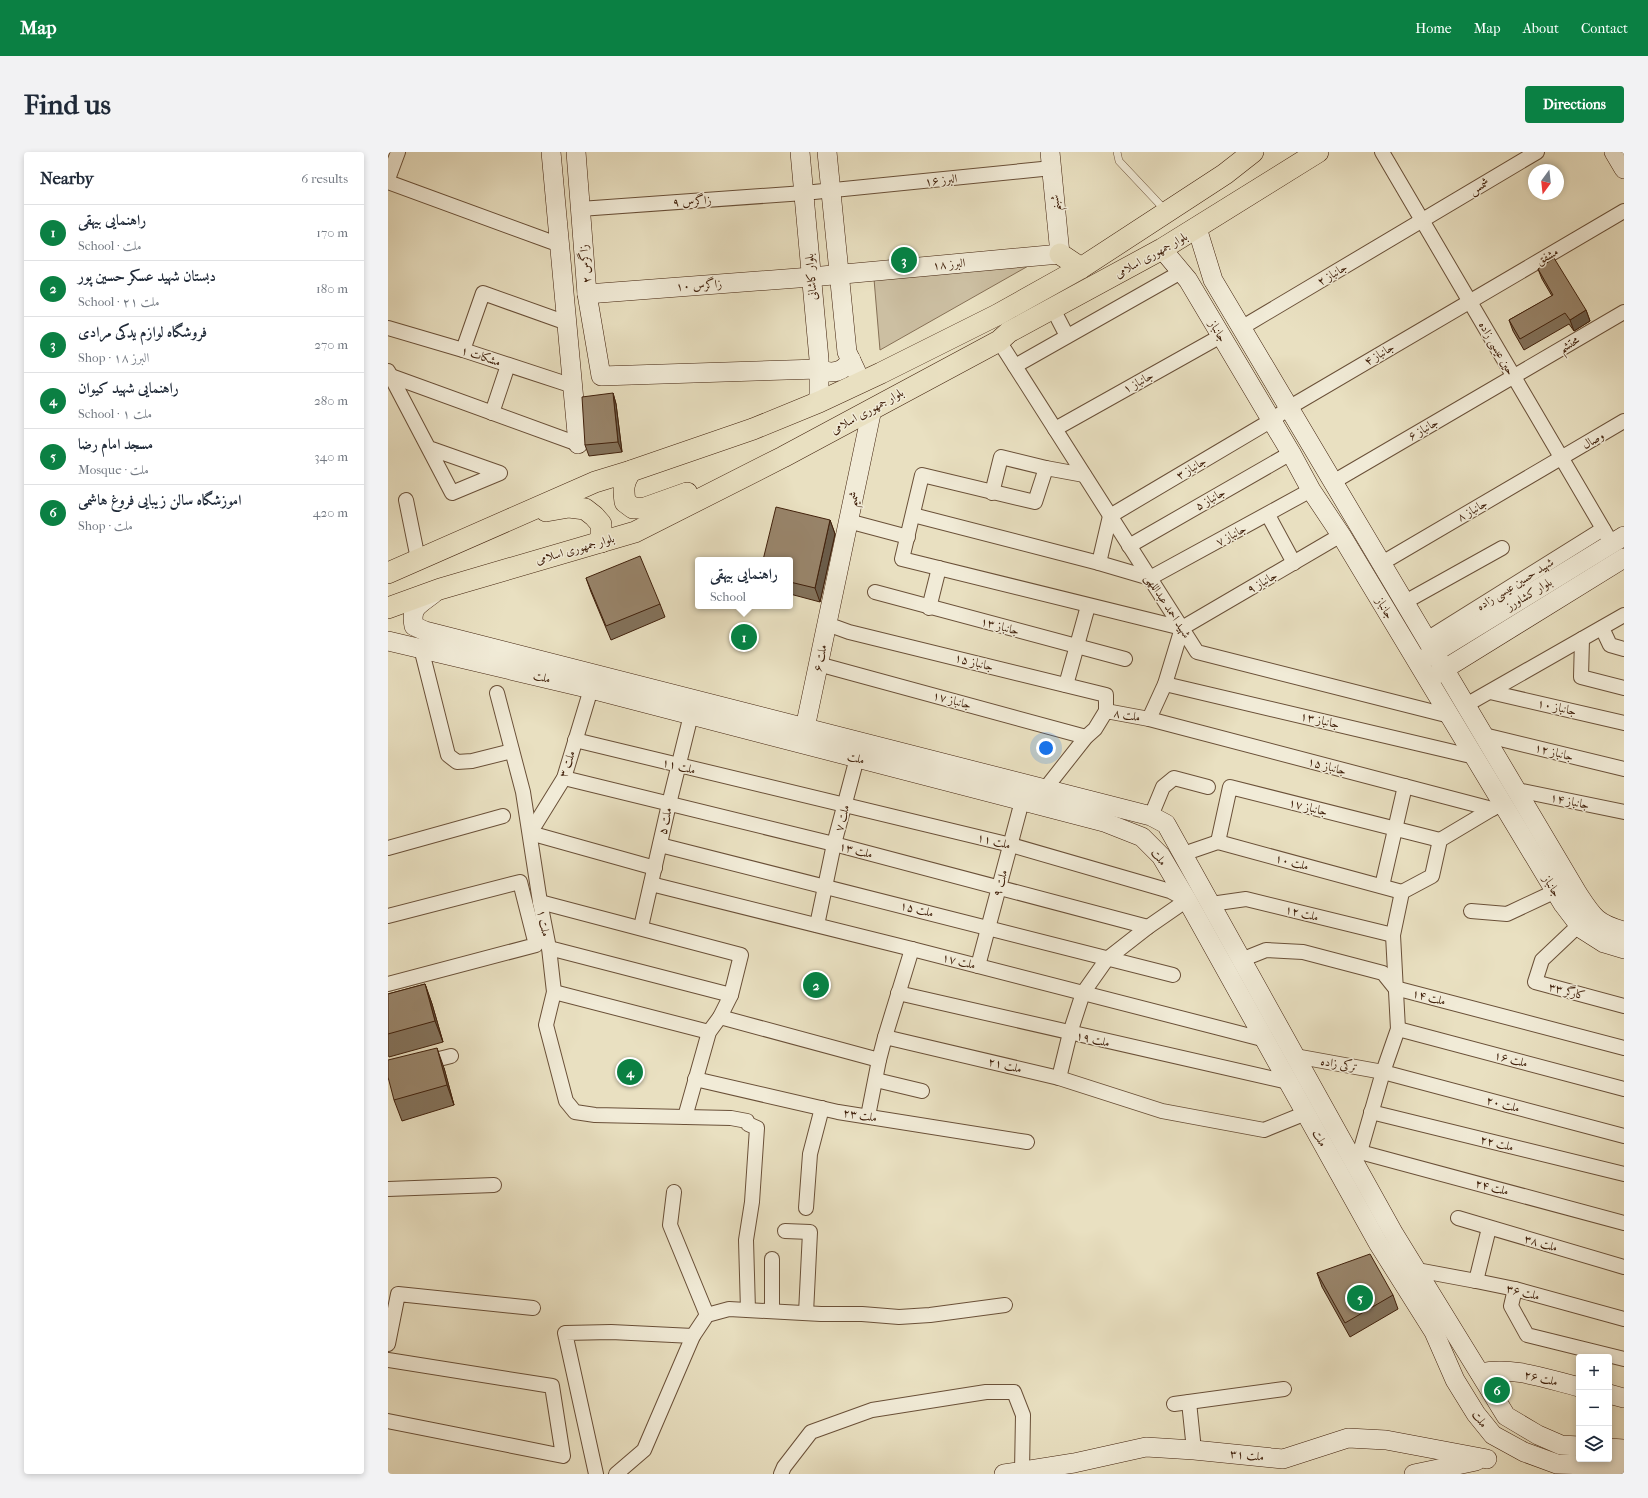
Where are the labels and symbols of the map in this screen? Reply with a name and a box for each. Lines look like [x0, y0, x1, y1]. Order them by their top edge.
north arrow [1528, 164, 1564, 200]
street label: البرز ۱۶ [924, 171, 958, 190]
street label: شمس [1466, 175, 1493, 199]
street label: زاگرس ۹ [672, 192, 712, 210]
street label: شبنم [1047, 194, 1068, 212]
street label: بلوار جمهوری اسلامی [1112, 229, 1190, 282]
street label: زاگرس ۲ [575, 244, 595, 284]
street label: مشفق [1533, 244, 1561, 269]
pin: 3 [891, 245, 917, 275]
street label: بلوار کاشانی [802, 253, 820, 301]
street label: البرز ۱۸ [932, 256, 966, 273]
street label: جانباز ۲ [1314, 260, 1350, 288]
street label: زاگرس ۱۰ [675, 275, 723, 295]
street label: جانباز [1206, 317, 1230, 344]
street label: حین عیسی زاده [1474, 319, 1518, 378]
street label: محتشم [1556, 332, 1585, 360]
street label: جانباز ۴ [1361, 340, 1397, 368]
street label: مشکات ۱ [459, 343, 503, 369]
street label: جانباز ۱ [1120, 368, 1156, 396]
street label: بلوار جمهوری اسلامی [828, 385, 906, 438]
street label: جانباز ۶ [1405, 415, 1441, 443]
street label: وصال [1579, 428, 1607, 453]
street label: جانباز ۳ [1173, 454, 1209, 482]
street label: جانباز ۵ [1192, 485, 1228, 513]
street label: شمیم [845, 490, 866, 509]
street label: جانباز ۸ [1454, 496, 1490, 524]
street label: جانباز ۷ [1213, 521, 1249, 549]
street label: بلوار جمهوری اسلامی [534, 531, 616, 568]
street label: شهید حسین عیسی زاده [1474, 555, 1557, 615]
street label: جانباز ۹ [1244, 568, 1280, 596]
street label: شهید احمد عبداللهی [1140, 571, 1194, 642]
street label: بلوار کشاورز [1503, 575, 1555, 614]
street label: جانباز [1373, 594, 1397, 621]
street label: جانباز ۱۳ [979, 614, 1021, 638]
pin: 1 [731, 622, 757, 652]
street label: ملت ۶ [810, 643, 830, 673]
street label: جانباز ۱۵ [953, 650, 995, 674]
street label: ملت [532, 668, 552, 686]
street label: جانباز ۱۷ [931, 688, 973, 712]
street label: جانباز ۱۰ [1536, 696, 1578, 718]
street label: ملت ۸ [1112, 706, 1142, 724]
street label: جانباز ۱۳ [1299, 709, 1341, 731]
your location [1036, 738, 1056, 758]
street label: جانباز ۱۲ [1533, 740, 1575, 764]
street label: ملت ۳ [556, 749, 578, 779]
street label: ملت [846, 749, 866, 767]
street label: جانباز ۱۵ [1306, 754, 1348, 778]
street label: ملت ۱۱ [661, 755, 697, 777]
street label: جانباز ۱۴ [1549, 790, 1591, 812]
street label: جانباز ۱۷ [1287, 795, 1329, 819]
street label: ملت ۷ [832, 803, 852, 833]
street label: ملت ۵ [655, 806, 675, 836]
street label: ملت ۱۱ [976, 830, 1012, 852]
street label: ملت ۱۳ [838, 839, 874, 861]
street label: ملت [1148, 846, 1170, 868]
street label: ملت ۱۰ [1274, 851, 1310, 873]
street label: ملت ۹ [990, 868, 1010, 898]
street label: جانباز [1540, 872, 1564, 899]
street label: ملت ۱۵ [899, 898, 935, 920]
street label: ملت ۱۲ [1284, 902, 1320, 924]
street label: ملت ۱ [535, 908, 553, 938]
street label: ملت ۱۷ [941, 950, 977, 972]
pin: 2 [803, 970, 829, 1000]
street label: کارگر ۳۳ [1547, 978, 1587, 1004]
street label: ملت ۱۴ [1411, 986, 1447, 1008]
street label: ملت ۱۹ [1075, 1028, 1111, 1050]
street label: ملت ۱۶ [1493, 1048, 1529, 1070]
street label: ترکی زاده [1320, 1053, 1359, 1074]
street label: ملت ۲۱ [987, 1054, 1023, 1076]
pin: 4 [617, 1057, 643, 1087]
street label: ملت ۲۰ [1485, 1093, 1521, 1115]
street label: ملت ۲۳ [842, 1105, 878, 1125]
street label: ملت [1310, 1127, 1330, 1149]
street label: ملت ۲۲ [1479, 1132, 1515, 1154]
street label: ملت ۲۴ [1474, 1176, 1510, 1198]
street label: ملت ۳۸ [1523, 1232, 1559, 1254]
street label: ملت ۳۶ [1505, 1281, 1541, 1303]
pin: 5 [1347, 1283, 1373, 1313]
street label: ملت ۲۶ [1523, 1367, 1559, 1389]
pin: 6 [1484, 1375, 1510, 1405]
street label: ملت [1469, 1408, 1491, 1430]
street label: ملت ۳۱ [1229, 1446, 1265, 1464]

